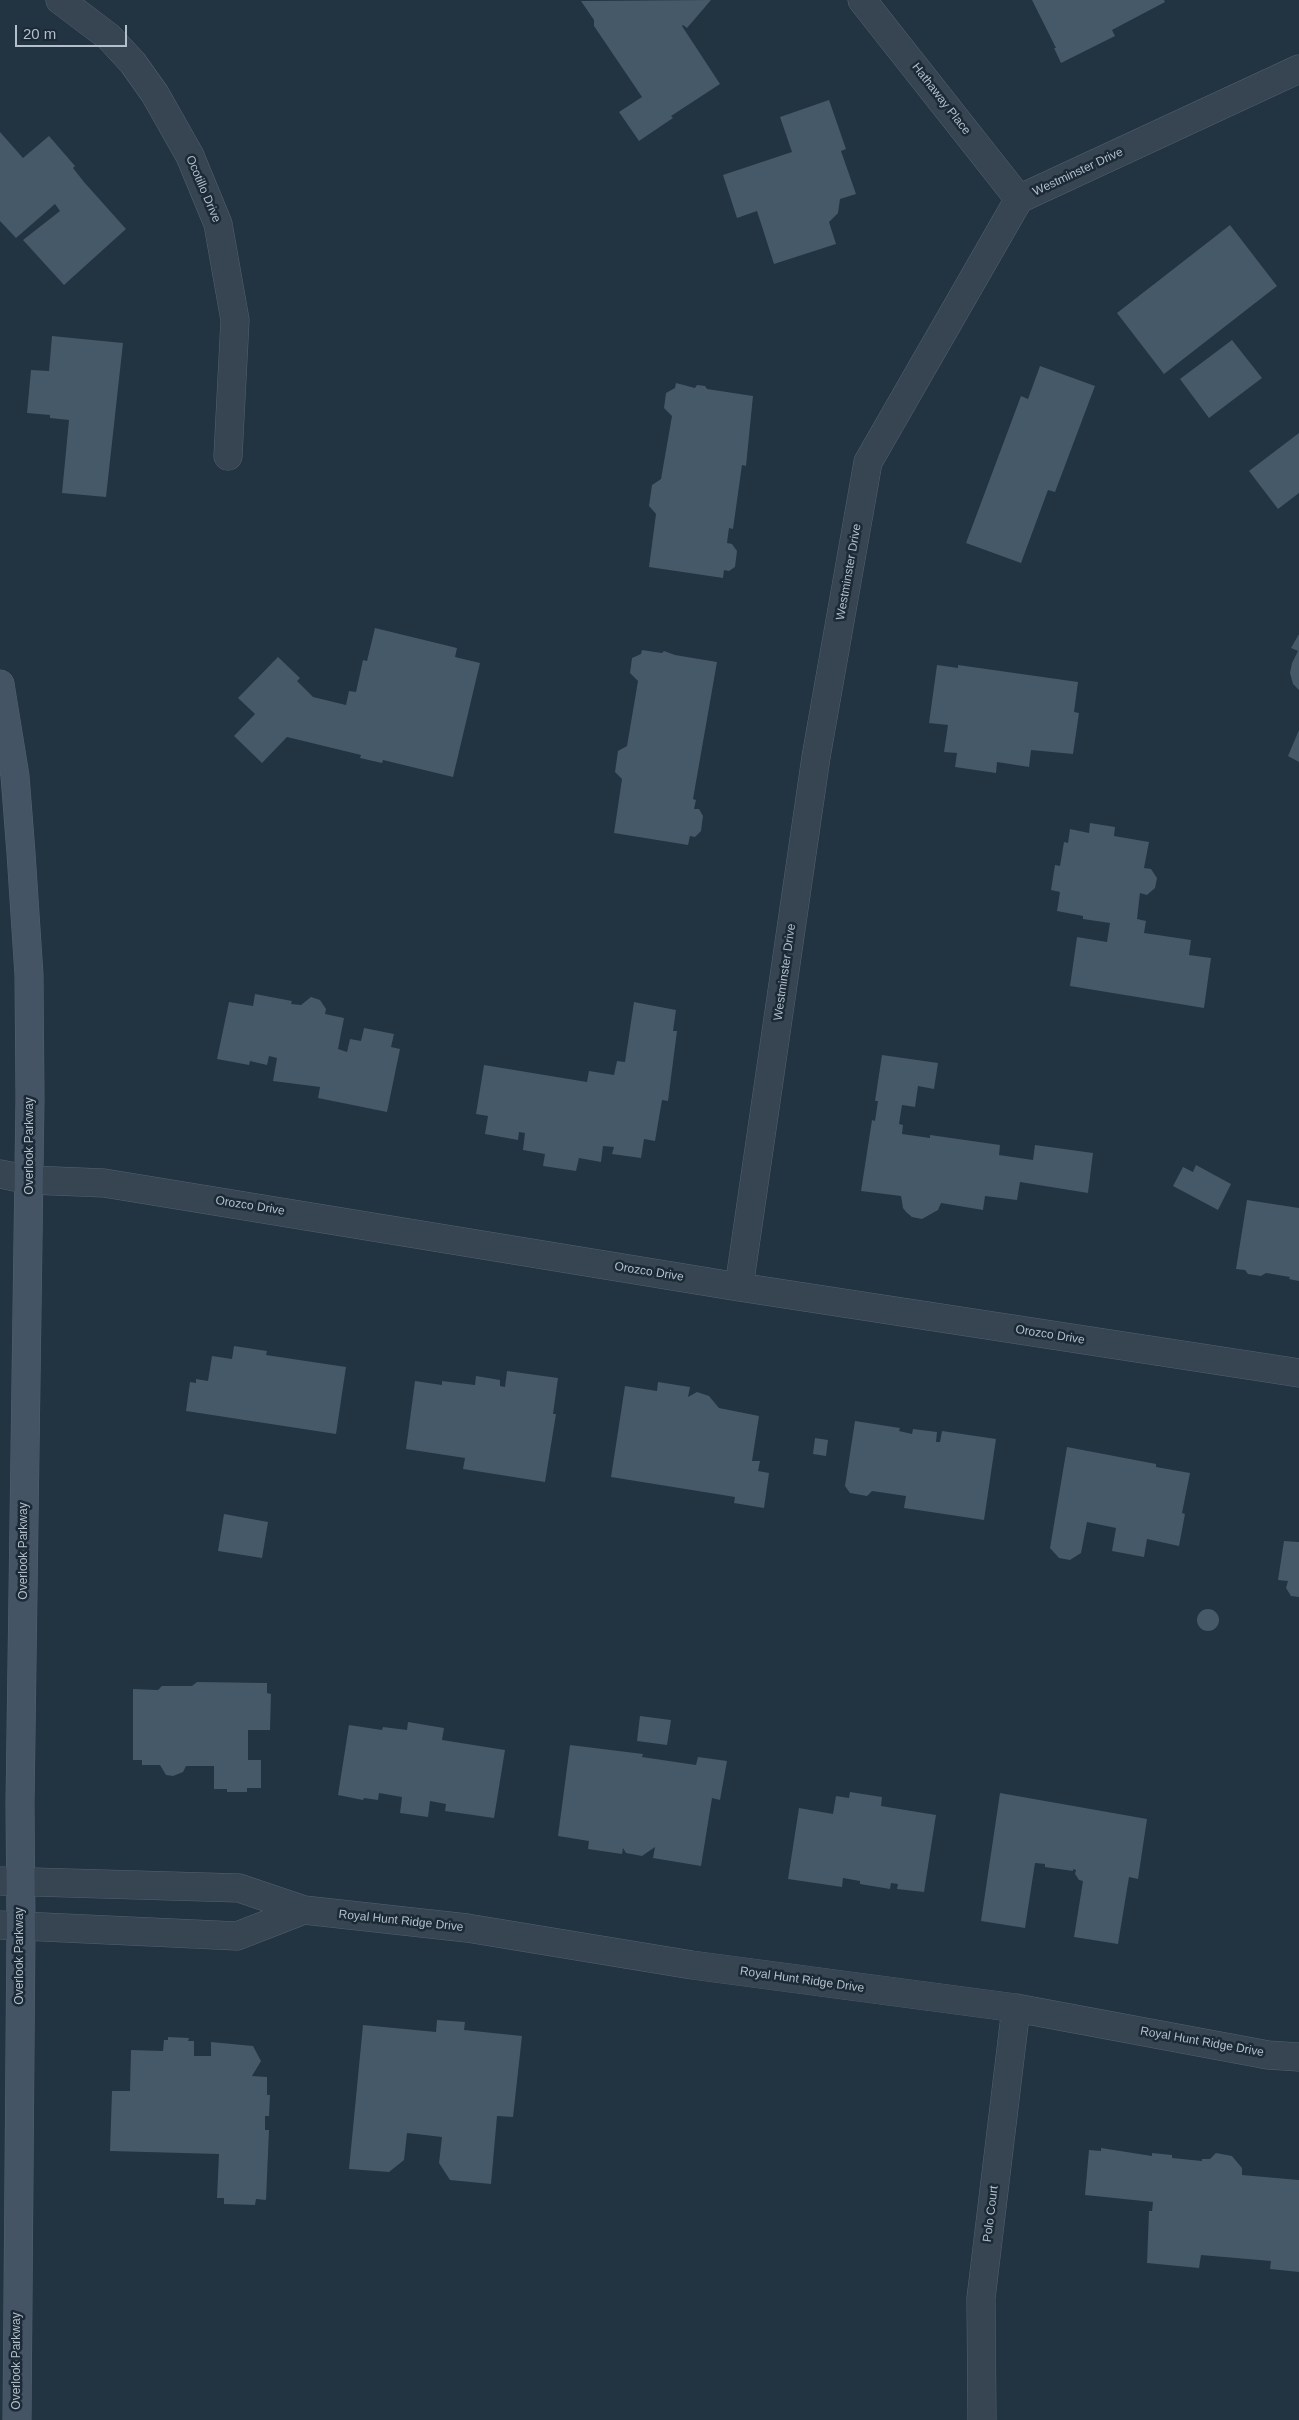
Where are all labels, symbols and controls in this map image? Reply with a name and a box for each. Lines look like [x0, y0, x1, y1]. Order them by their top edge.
scale bar [18, 15, 130, 47]
text: 20 m [23, 25, 56, 42]
street label: Hathaway Place [909, 60, 973, 138]
street label: Westminster Drive [1031, 145, 1125, 199]
street label: Ocotillo Drive [182, 153, 224, 225]
street label: Westminster Drive [833, 523, 865, 621]
street label: Westminster Drive [771, 923, 799, 1021]
street label: Overlook Parkway [23, 1097, 37, 1195]
street label: Orozco Drive [214, 1193, 286, 1219]
street label: Orozco Drive [613, 1259, 685, 1285]
street label: Orozco Drive [1014, 1322, 1086, 1348]
street label: Overlook Parkway [17, 1502, 31, 1600]
street label: Overlook Parkway [13, 1907, 27, 2005]
street label: Royal Hunt Ridge Drive [338, 1907, 464, 1935]
street label: Royal Hunt Ridge Drive [739, 1964, 865, 1996]
street label: Royal Hunt Ridge Drive [1139, 2024, 1265, 2060]
street label: Polo Court [980, 2185, 1002, 2243]
street label: Overlook Parkway [10, 2312, 24, 2410]

